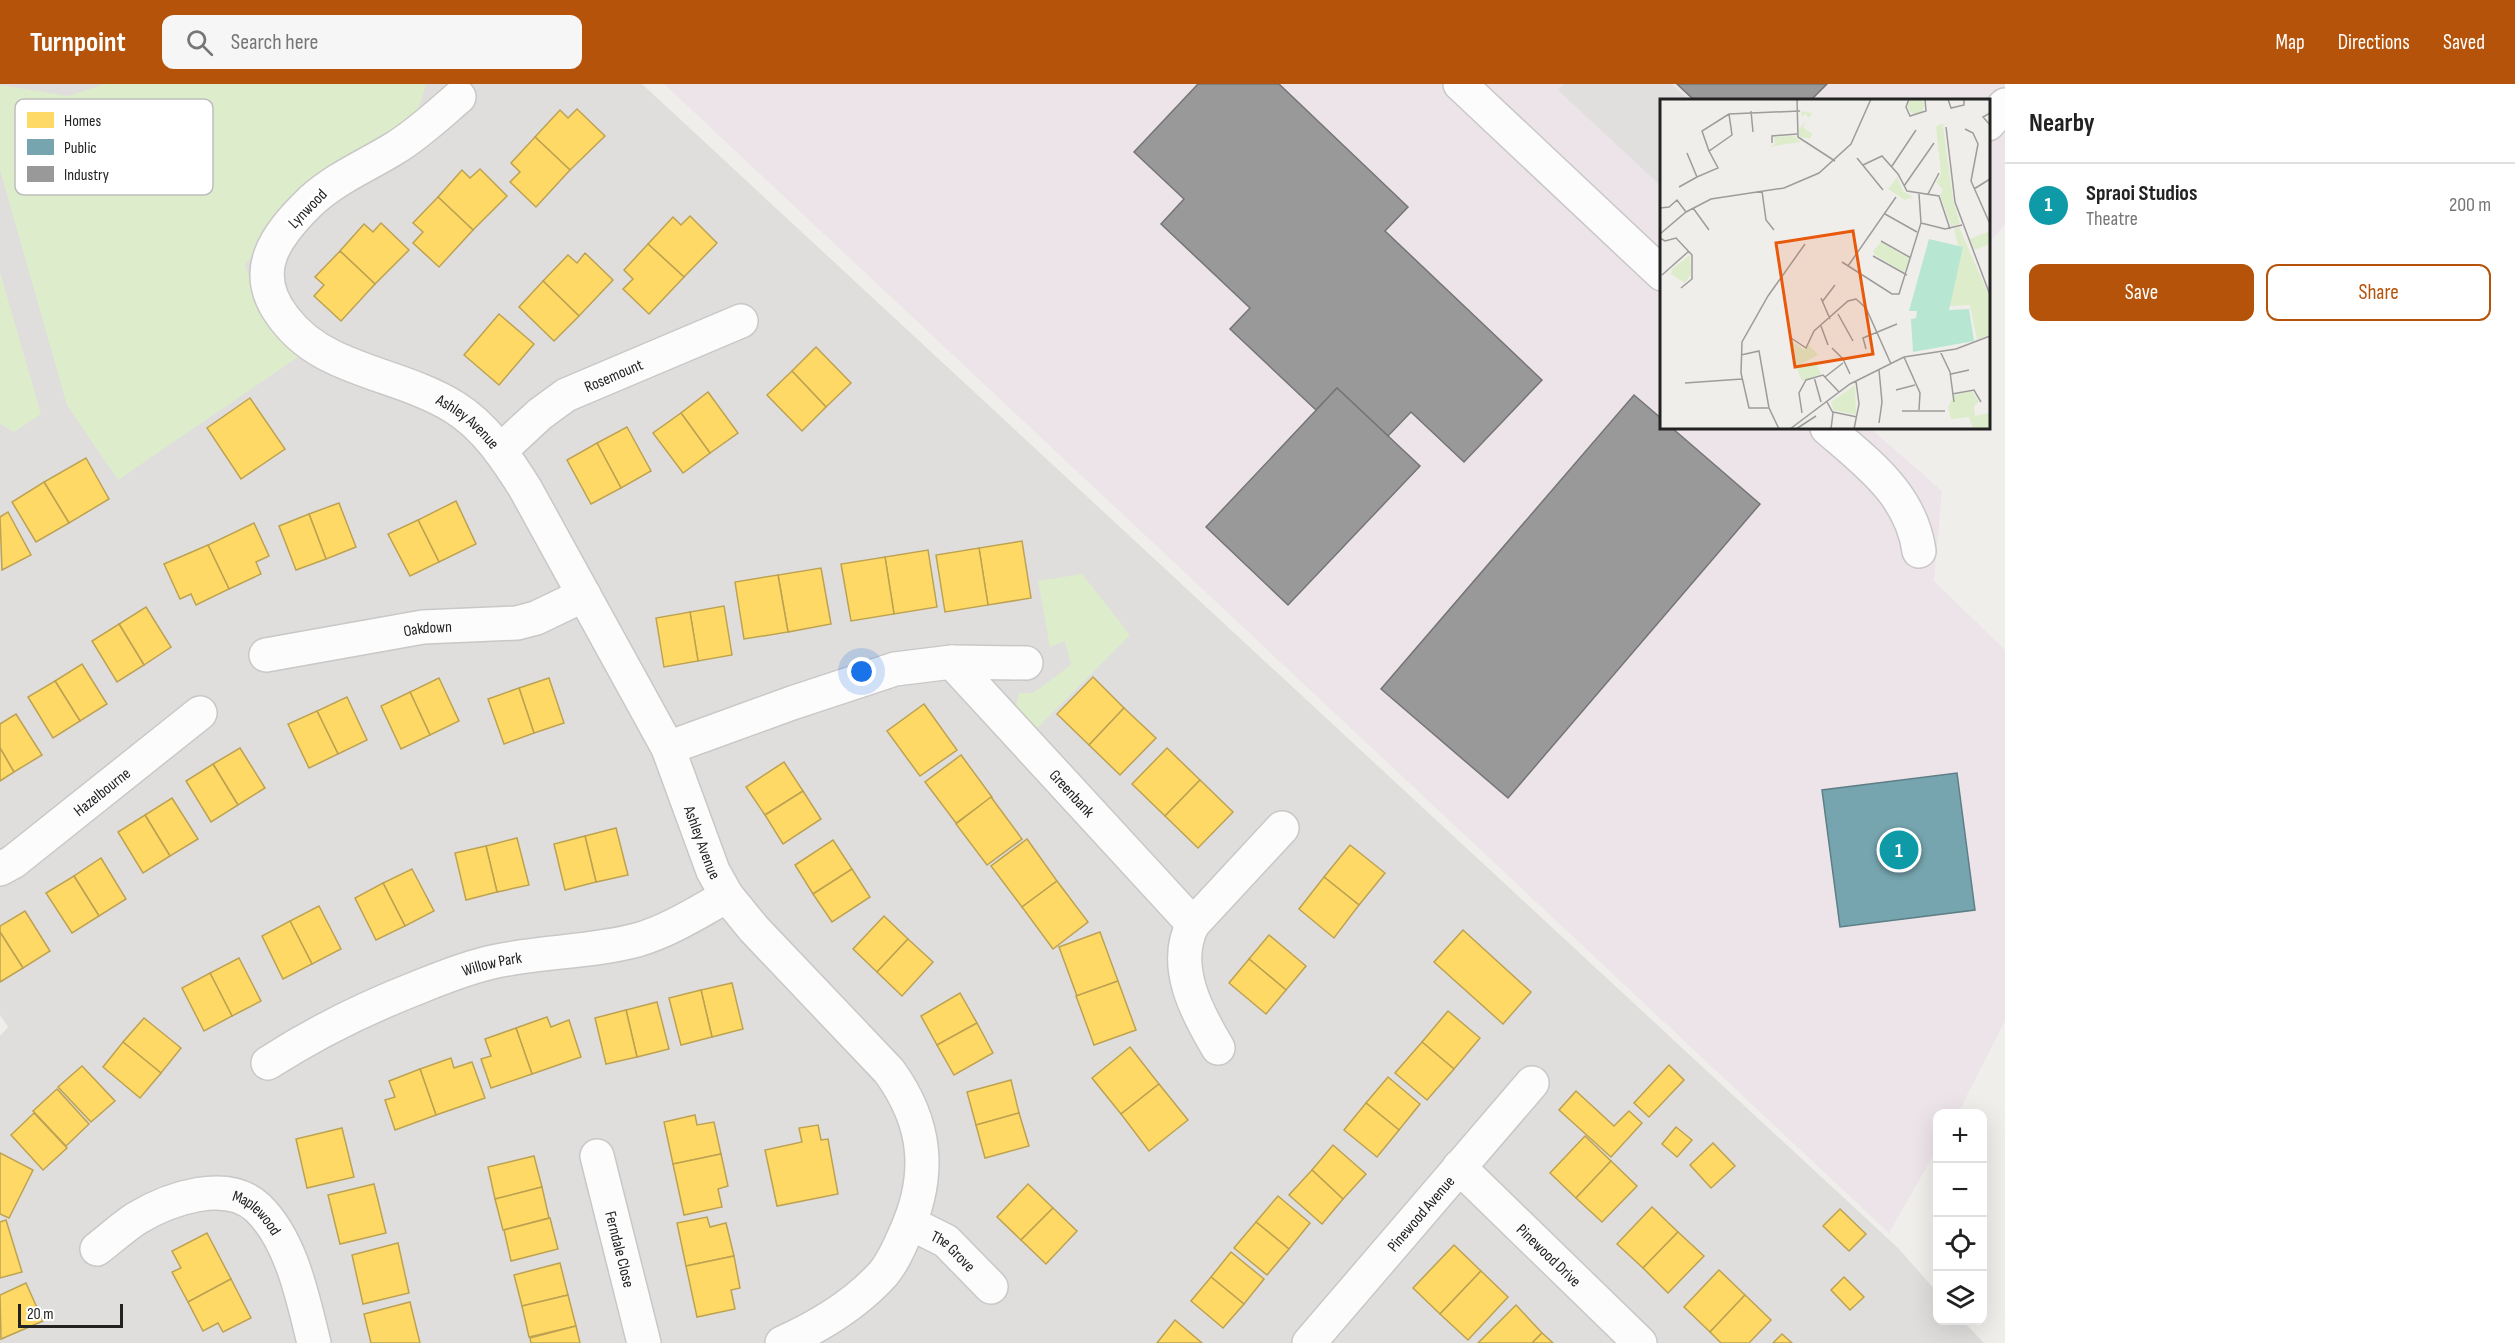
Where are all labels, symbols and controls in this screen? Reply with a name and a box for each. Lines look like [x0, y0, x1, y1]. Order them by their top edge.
search box [162, 15, 582, 69]
text: Turnpoint [30, 26, 126, 59]
icon: search [183, 26, 216, 59]
text: Search here [231, 29, 318, 56]
text: Map [2275, 30, 2305, 55]
text: Directions [2338, 30, 2410, 55]
text: Saved [2443, 30, 2485, 55]
legend [15, 99, 213, 195]
inset map [1660, 99, 1990, 429]
text: Nearby [2029, 108, 2095, 139]
text: Homes [64, 112, 101, 131]
text: Public [64, 139, 97, 158]
text: Industry [64, 166, 109, 185]
text: Spraoi Studios [2086, 180, 2197, 207]
street label: Lynwood [285, 185, 331, 233]
text: 1 [2045, 193, 2052, 217]
text: 200 m [2449, 193, 2491, 217]
text: Theatre [2086, 207, 2138, 231]
button: Save [2029, 264, 2254, 321]
button: Share [2266, 264, 2491, 321]
street label: Rosemount [582, 356, 646, 397]
street label: Ashley Avenue [432, 390, 503, 453]
street label: Oakdown [402, 618, 452, 641]
your location [847, 657, 876, 686]
street label: Hazelbourne [70, 764, 135, 821]
street label: Greenbank [1045, 766, 1098, 822]
street label: Ashley Avenue [679, 803, 724, 883]
pin: 1 [1880, 828, 1918, 873]
street label: Willow Park [460, 949, 523, 981]
map controls [1933, 1109, 1987, 1325]
button: + [1933, 1109, 1987, 1163]
button: − [1933, 1163, 1987, 1217]
street label: Pinewood Avenue [1384, 1172, 1459, 1256]
street label: Maplewood [230, 1187, 284, 1239]
street label: Ferndale Close [600, 1209, 638, 1290]
button: locate [1933, 1217, 1987, 1271]
street label: Pinewood Drive [1512, 1220, 1584, 1291]
street label: The Grove [928, 1227, 979, 1276]
button: layers [1933, 1271, 1987, 1325]
scale bar [18, 1301, 123, 1328]
text: 20 m [27, 1305, 54, 1324]

